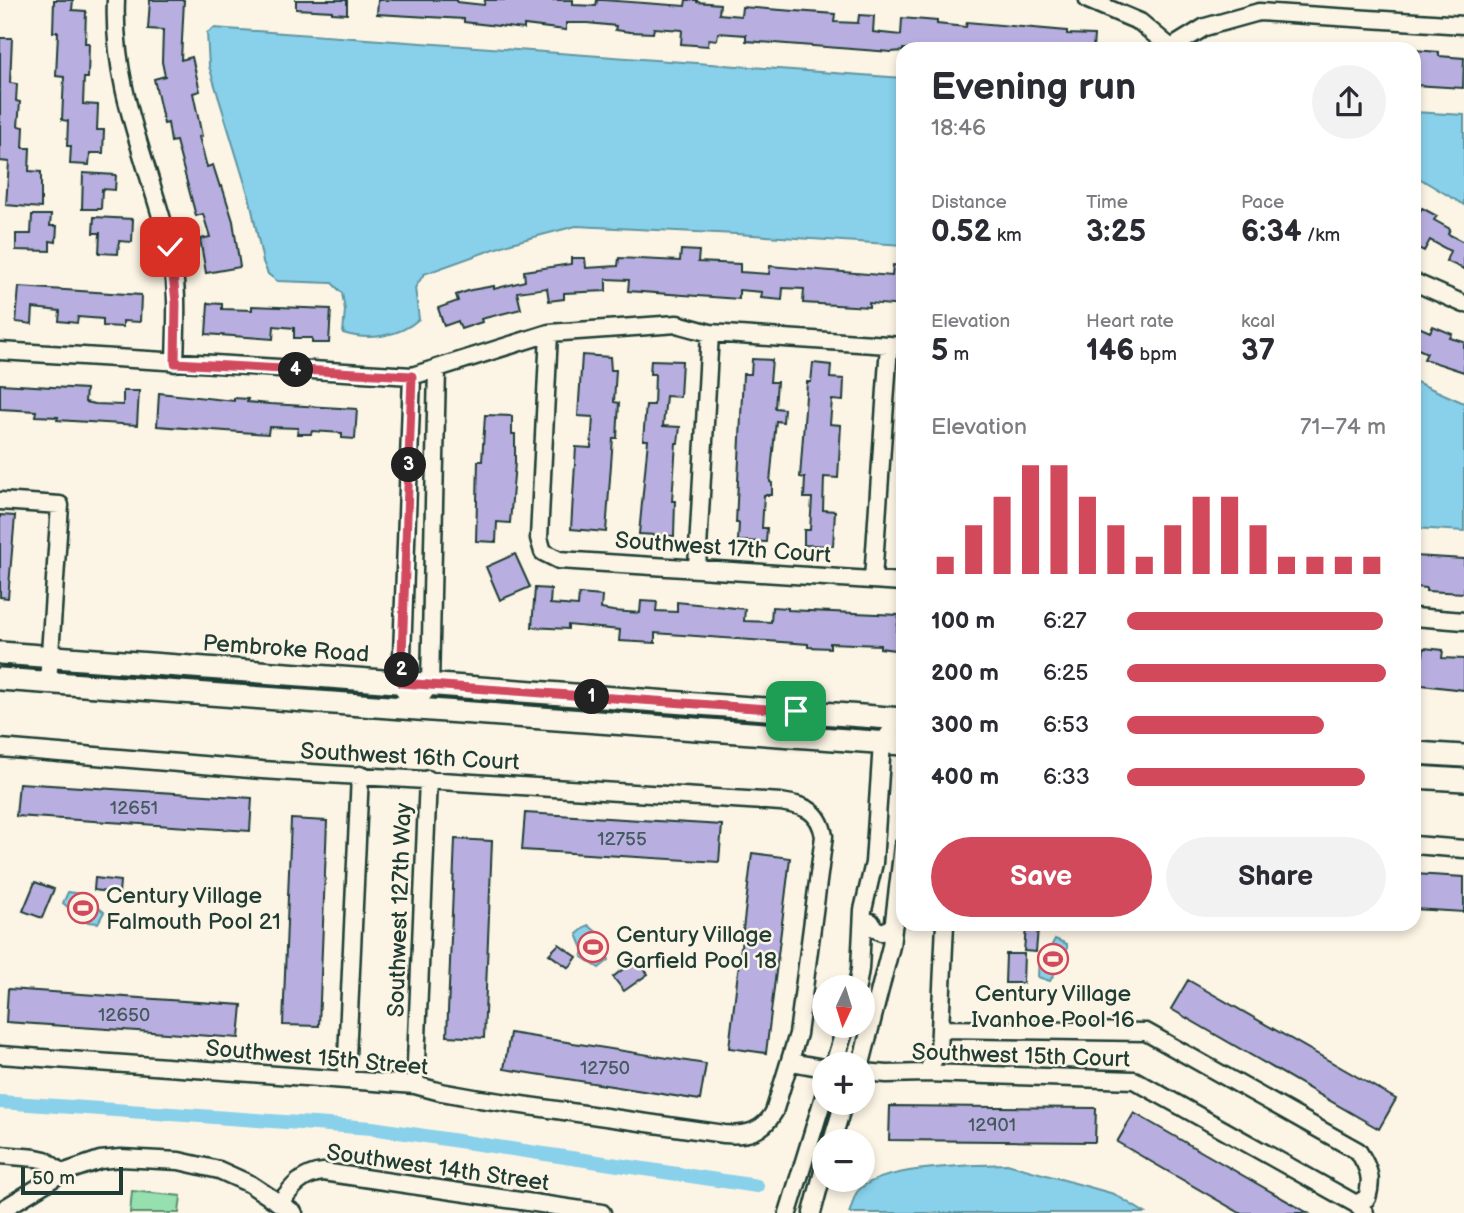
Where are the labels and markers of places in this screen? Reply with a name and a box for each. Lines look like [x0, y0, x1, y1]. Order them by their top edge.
pin [140, 217, 200, 277]
pin: 4 [278, 352, 314, 388]
pin: 3 [392, 448, 426, 482]
pin: 2 [384, 652, 420, 688]
pin: 1 [574, 680, 610, 714]
pin [766, 681, 826, 741]
place label: Century Village Falmouth Pool 21 [106, 882, 281, 936]
sports icon: Century Village Falmouth Pool 21 [66, 891, 100, 925]
place label: Century Village Garfield Pool 18 [616, 921, 777, 975]
sports icon: Century Village Garfield Pool 18 [576, 930, 610, 964]
sports icon: Century Village Ivanhoe Pool 16 [1036, 942, 1070, 976]
place label: Century Village Ivanhoe Pool 16 [971, 980, 1135, 1034]

